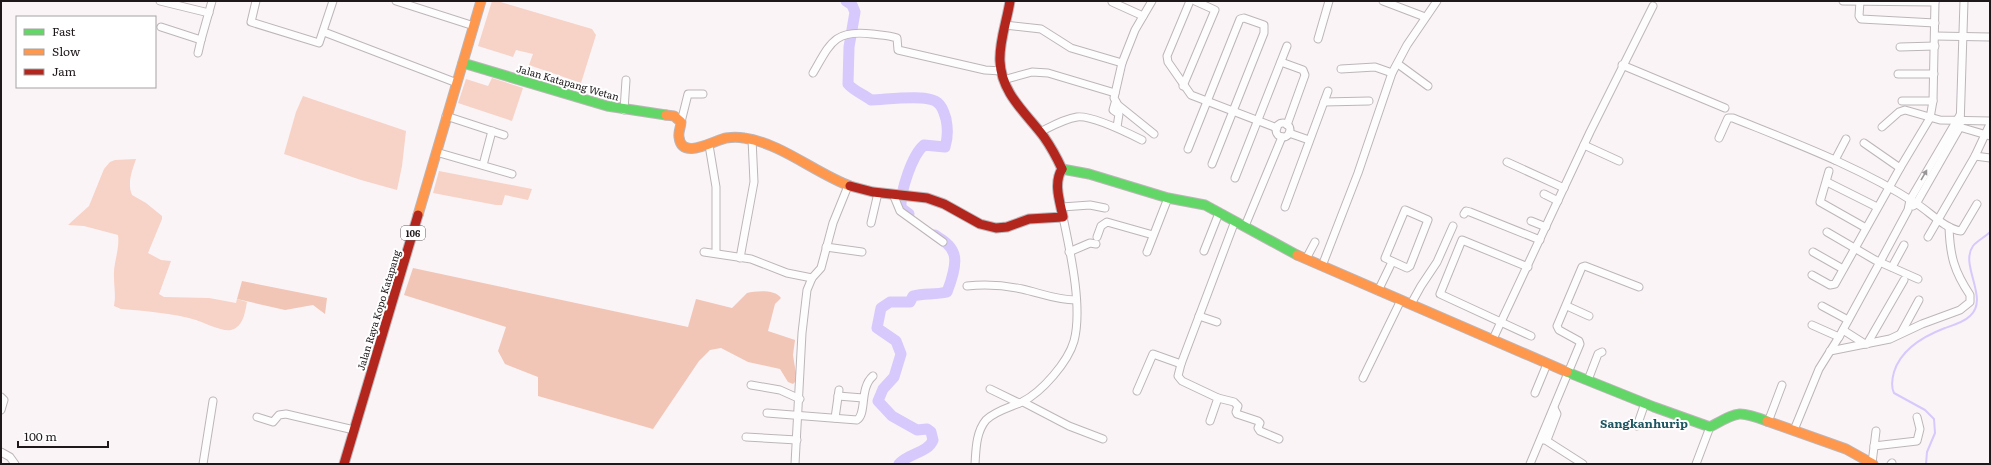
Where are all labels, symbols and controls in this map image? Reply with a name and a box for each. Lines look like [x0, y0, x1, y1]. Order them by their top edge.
legend [16, 16, 156, 88]
text: Fast [52, 22, 76, 40]
text: Slow [52, 42, 81, 60]
street label: Jalan Katapang Wetan [515, 60, 621, 104]
text: Jam [52, 62, 77, 80]
one-way arrow [1921, 169, 1928, 181]
road number: 106 [401, 226, 425, 240]
street label: Jalan Raya Kopo Katapang [353, 248, 404, 372]
district label: Sangkanhurip [1600, 414, 1688, 432]
scale bar [18, 423, 108, 449]
text: 100 m [24, 427, 57, 445]

